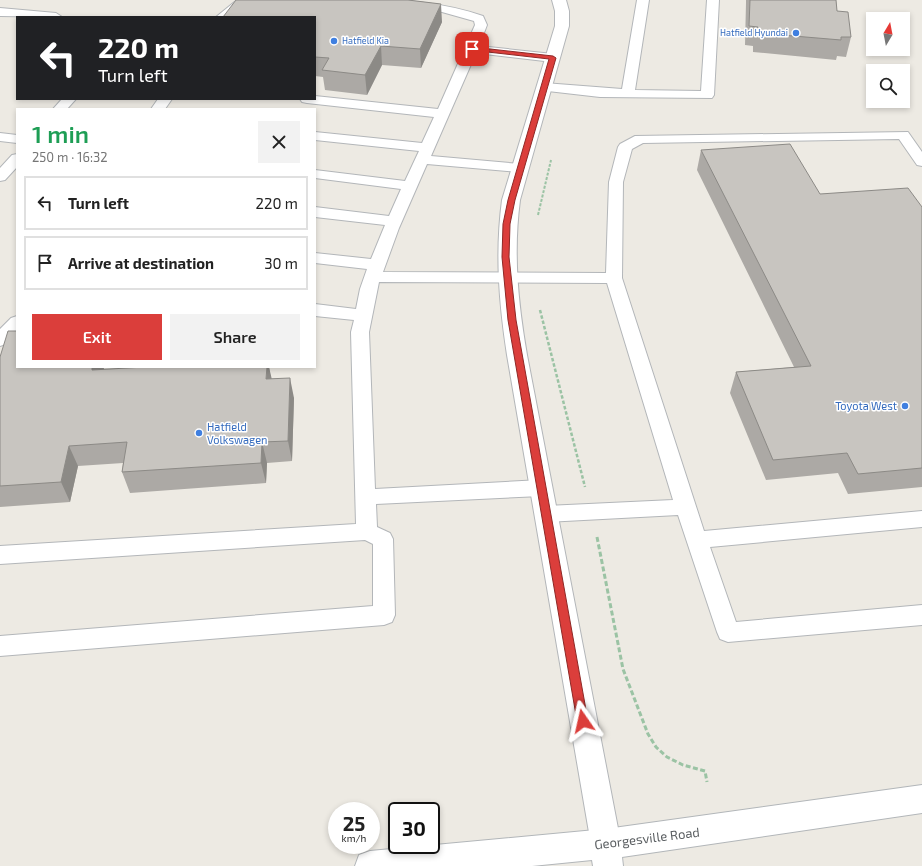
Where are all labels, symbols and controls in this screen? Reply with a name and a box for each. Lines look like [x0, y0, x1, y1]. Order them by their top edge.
north arrow [866, 12, 910, 56]
map controls [866, 12, 910, 108]
place label: Hatfield Hyundai [720, 27, 788, 38]
marker: Hatfield Hyundai [791, 28, 801, 38]
text: 220 m [98, 30, 179, 64]
icon: left [32, 32, 84, 84]
pin [455, 32, 489, 66]
place label: Hatfield Kia [342, 35, 389, 46]
marker: Hatfield Kia [329, 36, 339, 46]
icon: arrive [461, 38, 483, 60]
text: Turn left [98, 64, 168, 86]
button: search [866, 64, 910, 108]
text: 1 min [32, 119, 89, 148]
button: close [258, 121, 300, 163]
text: 250 m · 16:32 [32, 149, 107, 165]
icon: left [34, 192, 56, 214]
text: Turn left [68, 194, 129, 212]
text: 220 m [256, 194, 298, 212]
icon: arrive [34, 252, 56, 274]
text: Arrive at destination [68, 254, 214, 272]
text: 30 m [264, 254, 298, 272]
button: Exit [32, 314, 162, 360]
button: Share [170, 314, 300, 360]
place label: Toyota West [835, 399, 897, 412]
marker: Toyota West [900, 401, 910, 411]
place label: Hatfield Volkswagen [207, 420, 267, 446]
marker: Hatfield Volkswagen [194, 428, 204, 438]
position arrow [562, 700, 604, 742]
speed limit sign: 30 [388, 802, 440, 854]
text: 25 [343, 811, 365, 835]
street label: Georgesville Road [593, 824, 701, 852]
text: km/h [342, 832, 366, 844]

